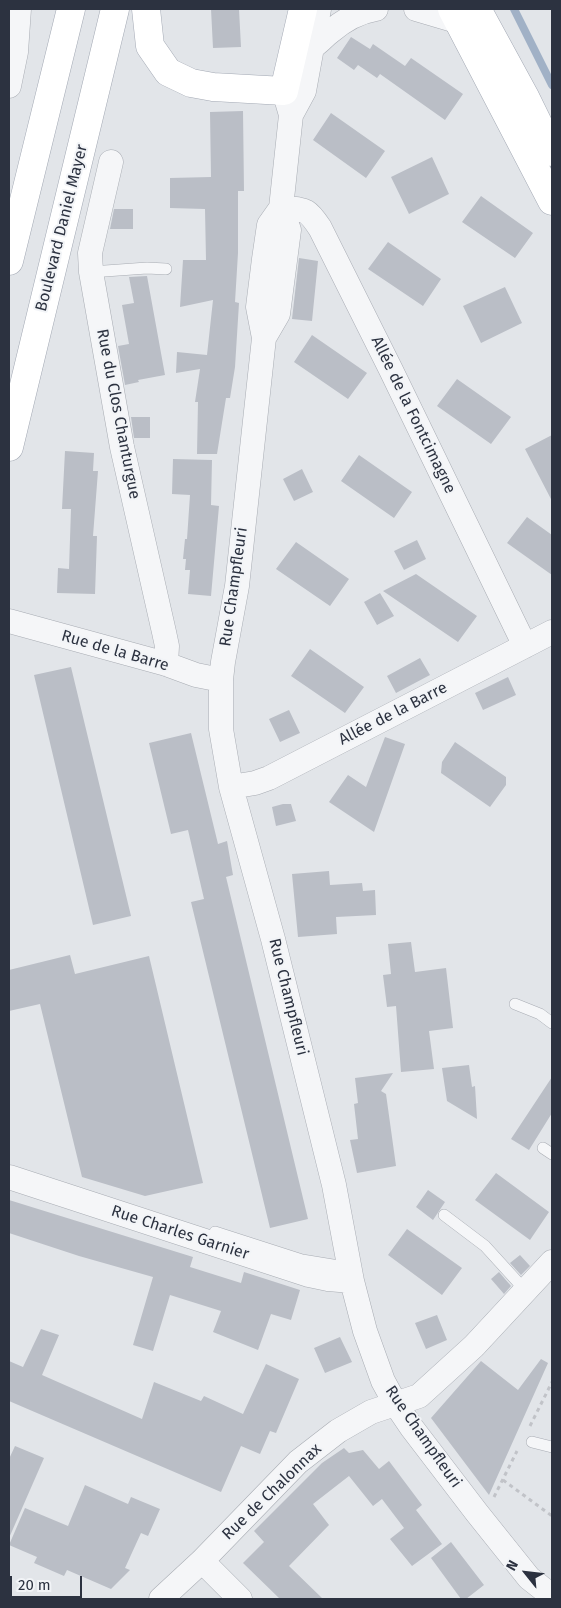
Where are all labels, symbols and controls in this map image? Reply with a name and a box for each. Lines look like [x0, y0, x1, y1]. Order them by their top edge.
street label: Boulevard Daniel Mayer [32, 142, 92, 314]
street label: Rue du Clos Chanturgue [92, 327, 144, 501]
street label: Allée de la Fontcimagne [367, 333, 459, 497]
street label: Rue Champfleuri [216, 526, 252, 648]
street label: Rue de la Barre [59, 626, 171, 676]
street label: Allée de la Barre [336, 678, 450, 750]
street label: Rue Champfleuri [264, 936, 312, 1058]
street label: Rue Charles Garnier [109, 1202, 251, 1264]
street label: Rue Champfleuri [381, 1382, 465, 1492]
street label: Rue de Chalonnax [218, 1440, 326, 1544]
north arrow [501, 1548, 551, 1598]
text: N [503, 1557, 522, 1574]
scale bar [12, 1566, 85, 1598]
text: 20 m [18, 1576, 51, 1594]

